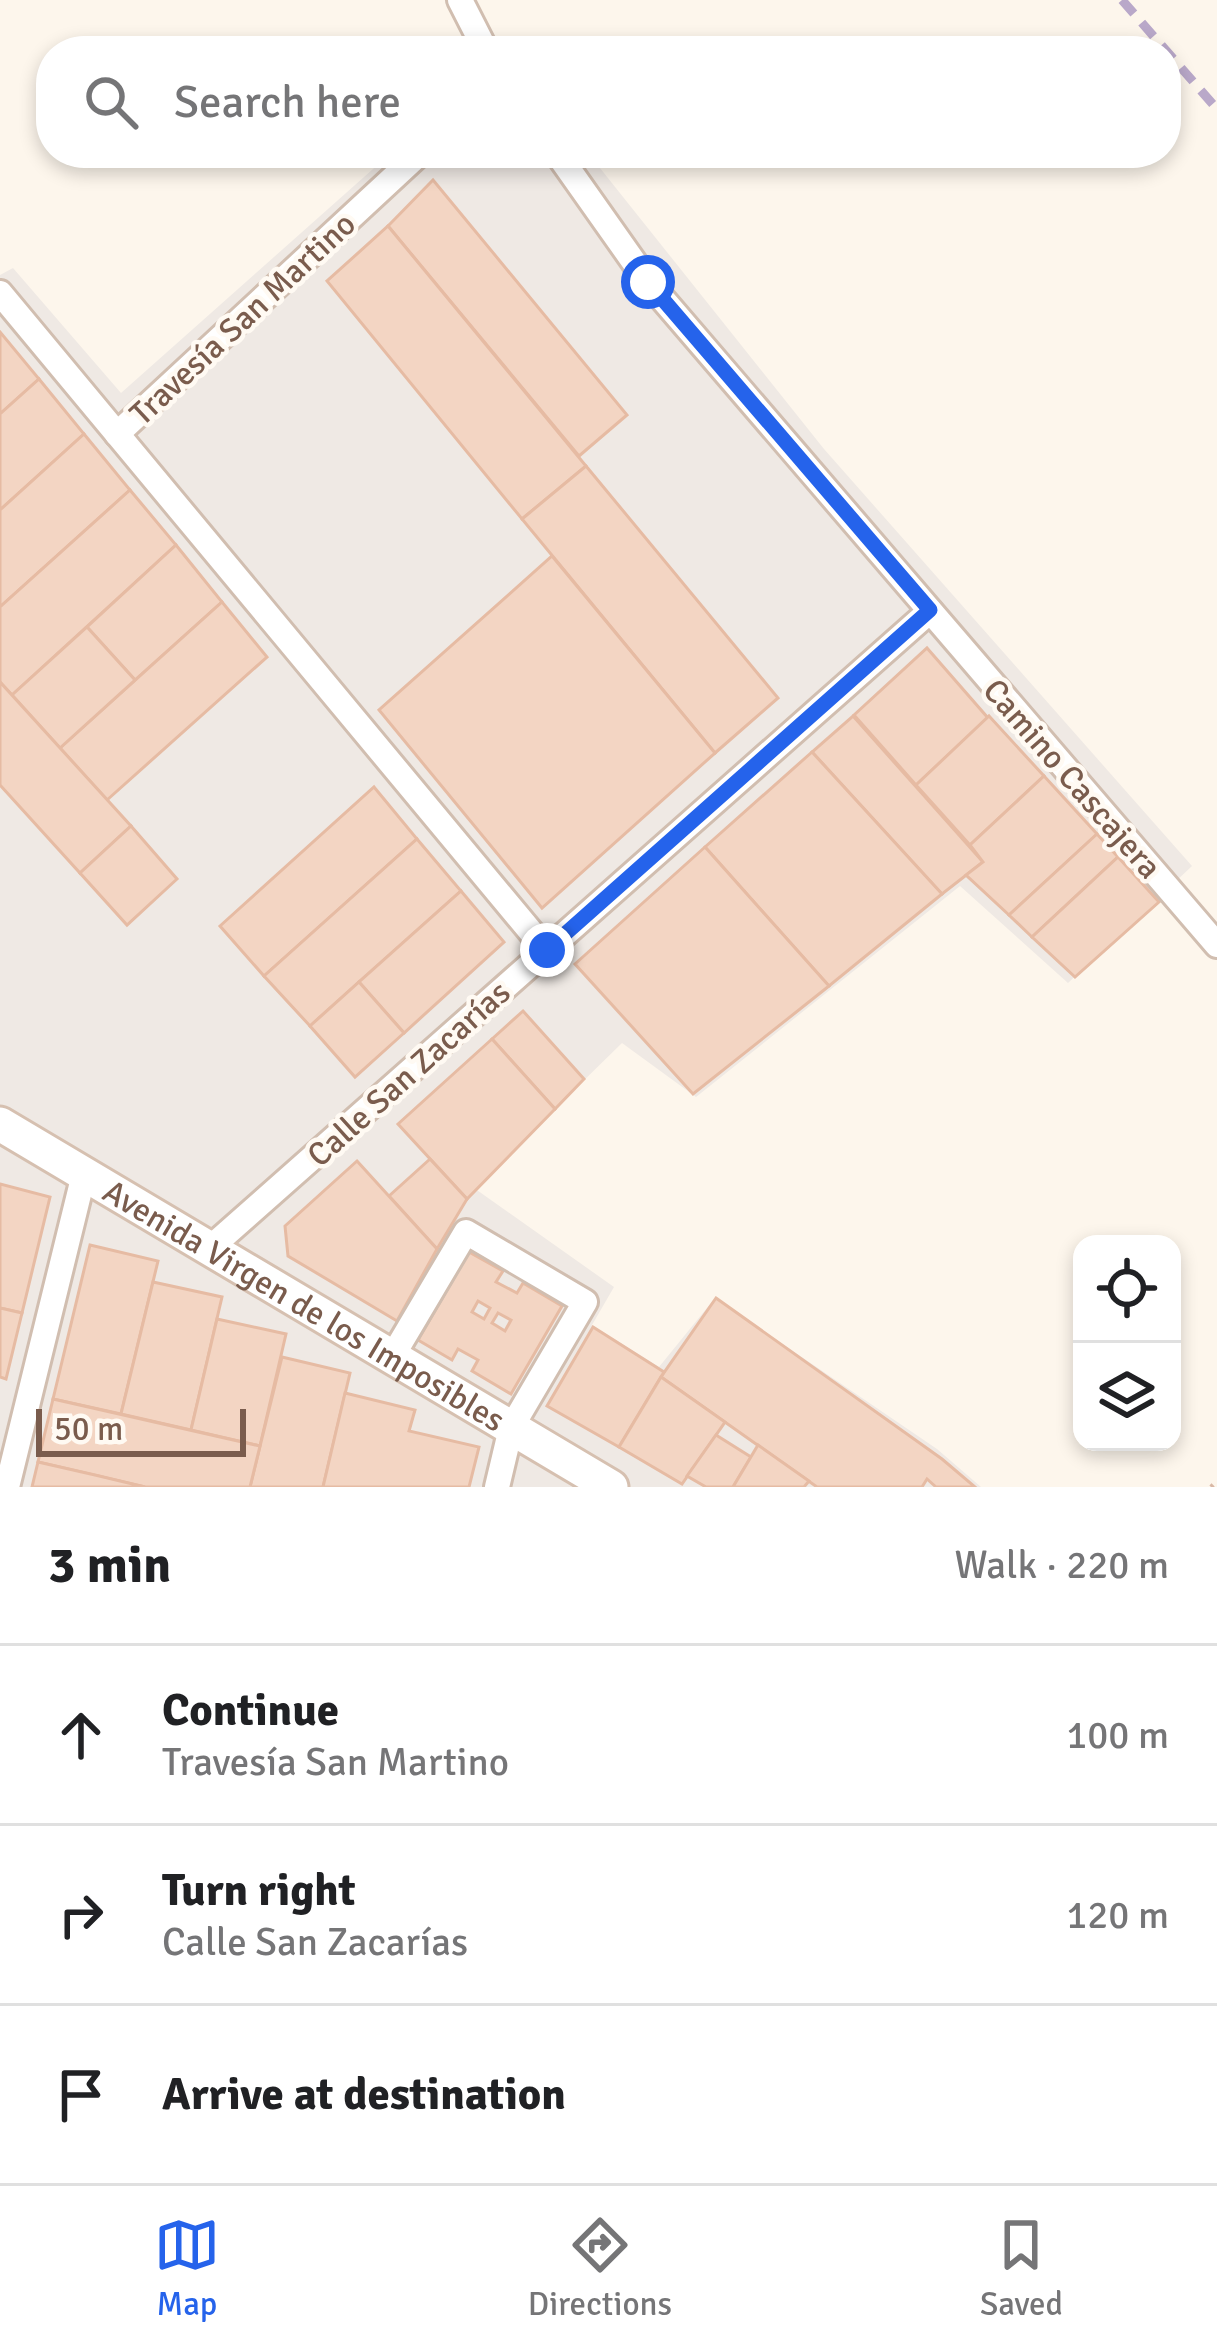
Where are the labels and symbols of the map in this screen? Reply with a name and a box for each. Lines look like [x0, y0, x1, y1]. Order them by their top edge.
street label: Travesía San Martino [122, 204, 364, 434]
route start [621, 255, 675, 309]
street label: Camino Cascajera [974, 671, 1170, 887]
route end [520, 923, 574, 977]
street label: Calle San Zacarías [299, 972, 519, 1176]
street label: Avenida Virgen de los Imposibles [96, 1171, 512, 1441]
scale bar [36, 1403, 246, 1456]

